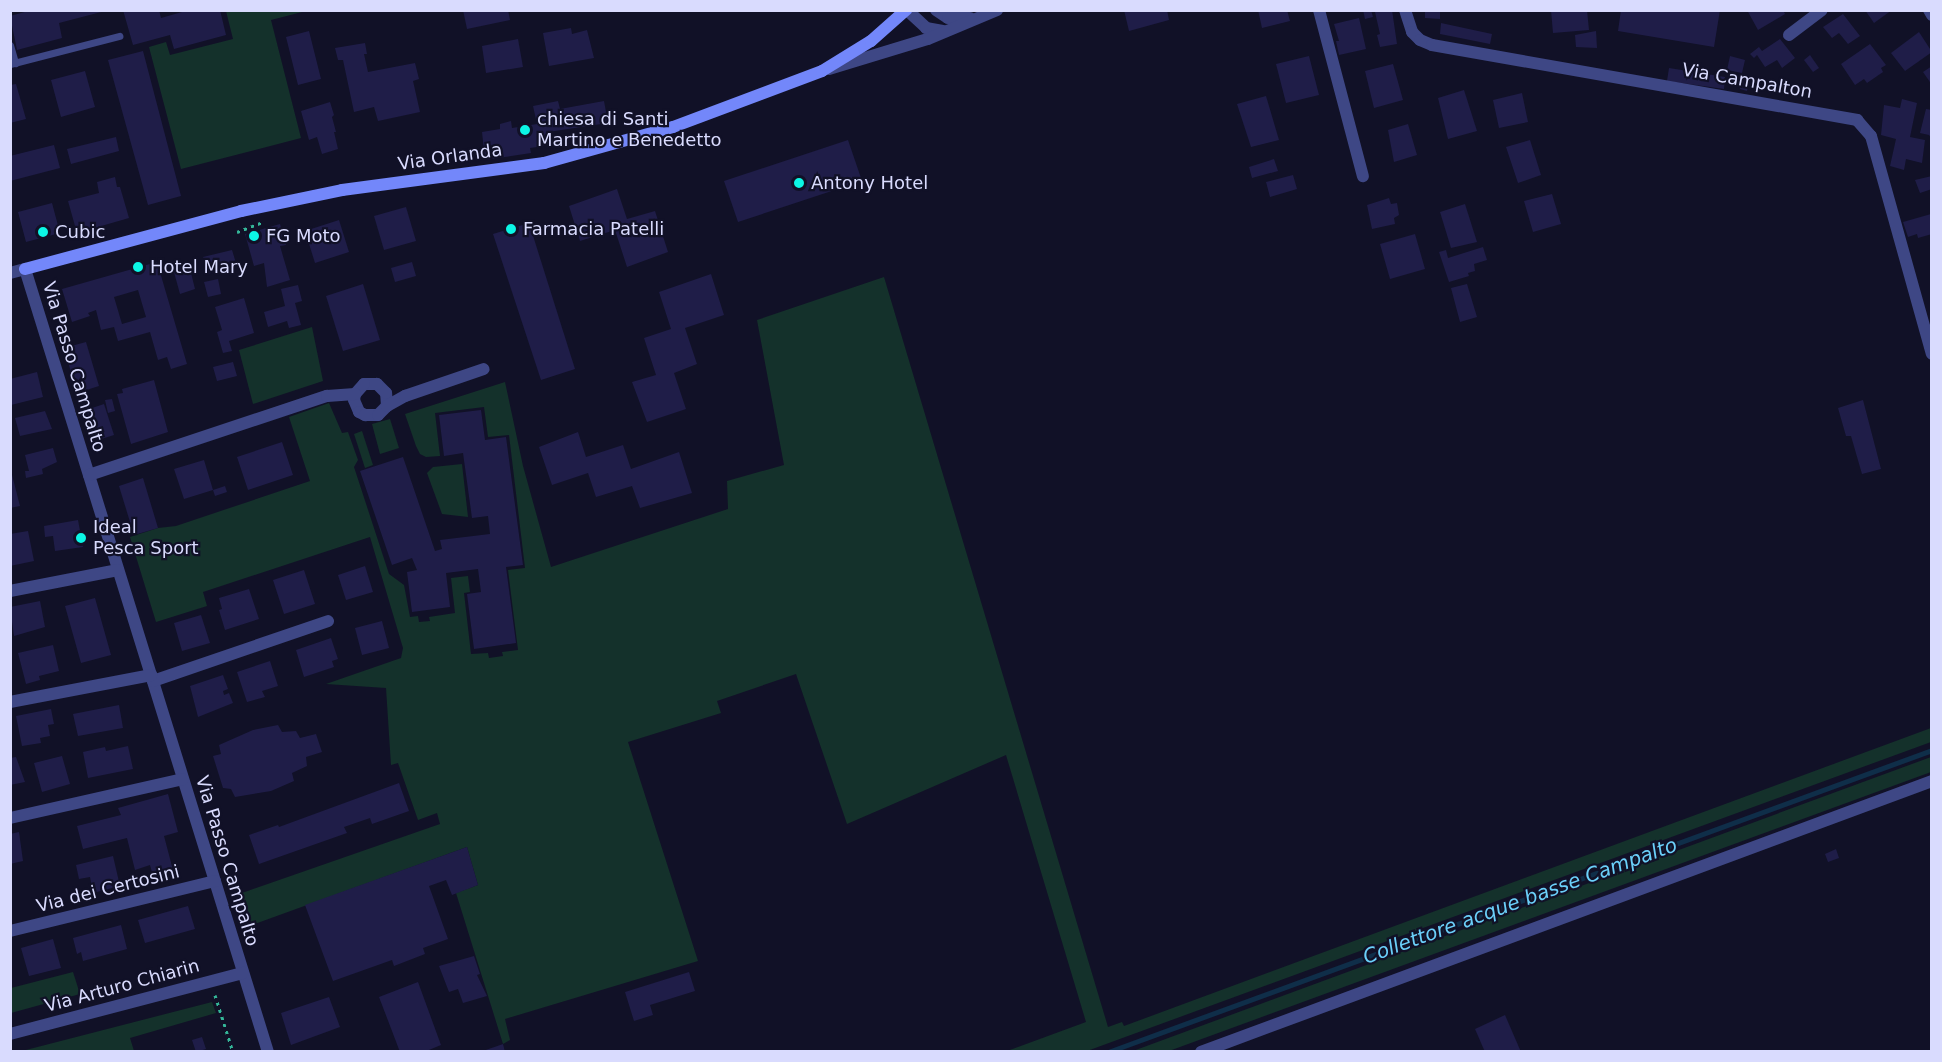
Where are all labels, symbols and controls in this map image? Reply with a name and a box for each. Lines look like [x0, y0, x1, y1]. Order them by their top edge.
street label: Via Campalton [1680, 59, 1814, 103]
place label: chiesa di Santi Martino e Benedetto [537, 109, 721, 152]
marker: chiesa di Santi Martino e Benedetto [518, 123, 532, 137]
street label: Via Orlanda [396, 139, 504, 175]
place label: Antony Hotel [811, 172, 928, 194]
marker: Antony Hotel [792, 176, 806, 190]
place label: Farmacia Patelli [523, 218, 664, 240]
place label: Cubic [55, 221, 105, 243]
marker: Farmacia Patelli [504, 222, 518, 236]
marker: Cubic [36, 225, 50, 239]
place label: FG Moto [266, 225, 341, 247]
marker: FG Moto [247, 229, 261, 243]
place label: Hotel Mary [150, 256, 248, 278]
marker: Hotel Mary [131, 260, 145, 274]
street label: Via Passo Campalto [38, 279, 110, 455]
place label: Ideal Pesca Sport [93, 517, 199, 560]
marker: Ideal Pesca Sport [74, 531, 88, 545]
street label: Via Passo Campalto [191, 773, 263, 949]
water label: Collettore acque basse Campalto [1360, 833, 1680, 969]
street label: Via dei Certosini [34, 861, 182, 917]
street label: Via Arturo Chiarin [42, 955, 202, 1017]

